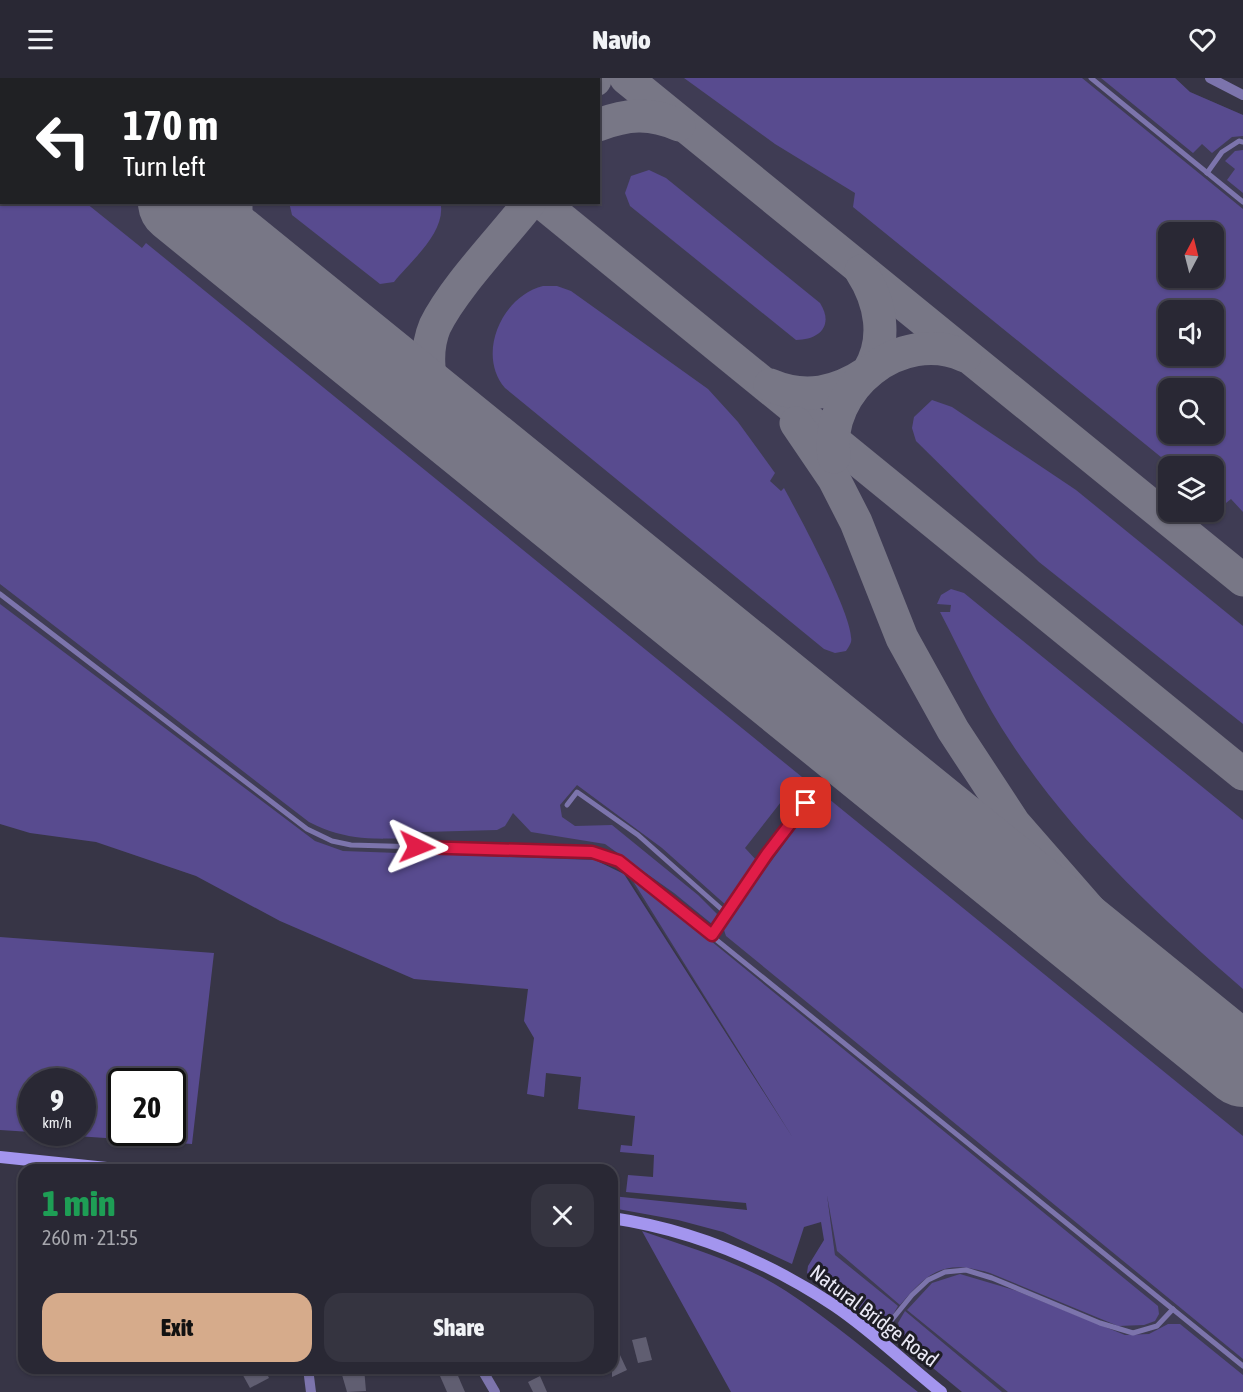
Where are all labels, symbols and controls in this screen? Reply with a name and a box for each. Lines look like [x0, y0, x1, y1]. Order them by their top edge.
icon: menu [24, 23, 57, 56]
icon: heart [1186, 23, 1219, 56]
text: Navio [592, 24, 651, 55]
text: 170 m [123, 101, 218, 149]
icon: left [24, 102, 102, 180]
text: Turn left [123, 151, 206, 182]
north arrow [1158, 222, 1224, 288]
map controls [1158, 222, 1224, 522]
button: sound [1158, 300, 1224, 366]
button: search [1158, 378, 1224, 444]
button: layers [1158, 456, 1224, 522]
pin [780, 777, 831, 828]
icon: arrive [789, 786, 822, 819]
position arrow [385, 815, 449, 879]
speed limit sign: 20 [108, 1068, 186, 1146]
text: 9 [50, 1083, 64, 1117]
text: km/h [42, 1114, 72, 1131]
text: 1 min [42, 1182, 116, 1224]
button: close [531, 1184, 594, 1247]
text: 260 m · 21:55 [42, 1226, 138, 1249]
street label: Natural Bridge Road [806, 1259, 943, 1371]
button: Exit [42, 1293, 312, 1362]
button: Share [324, 1293, 594, 1362]

